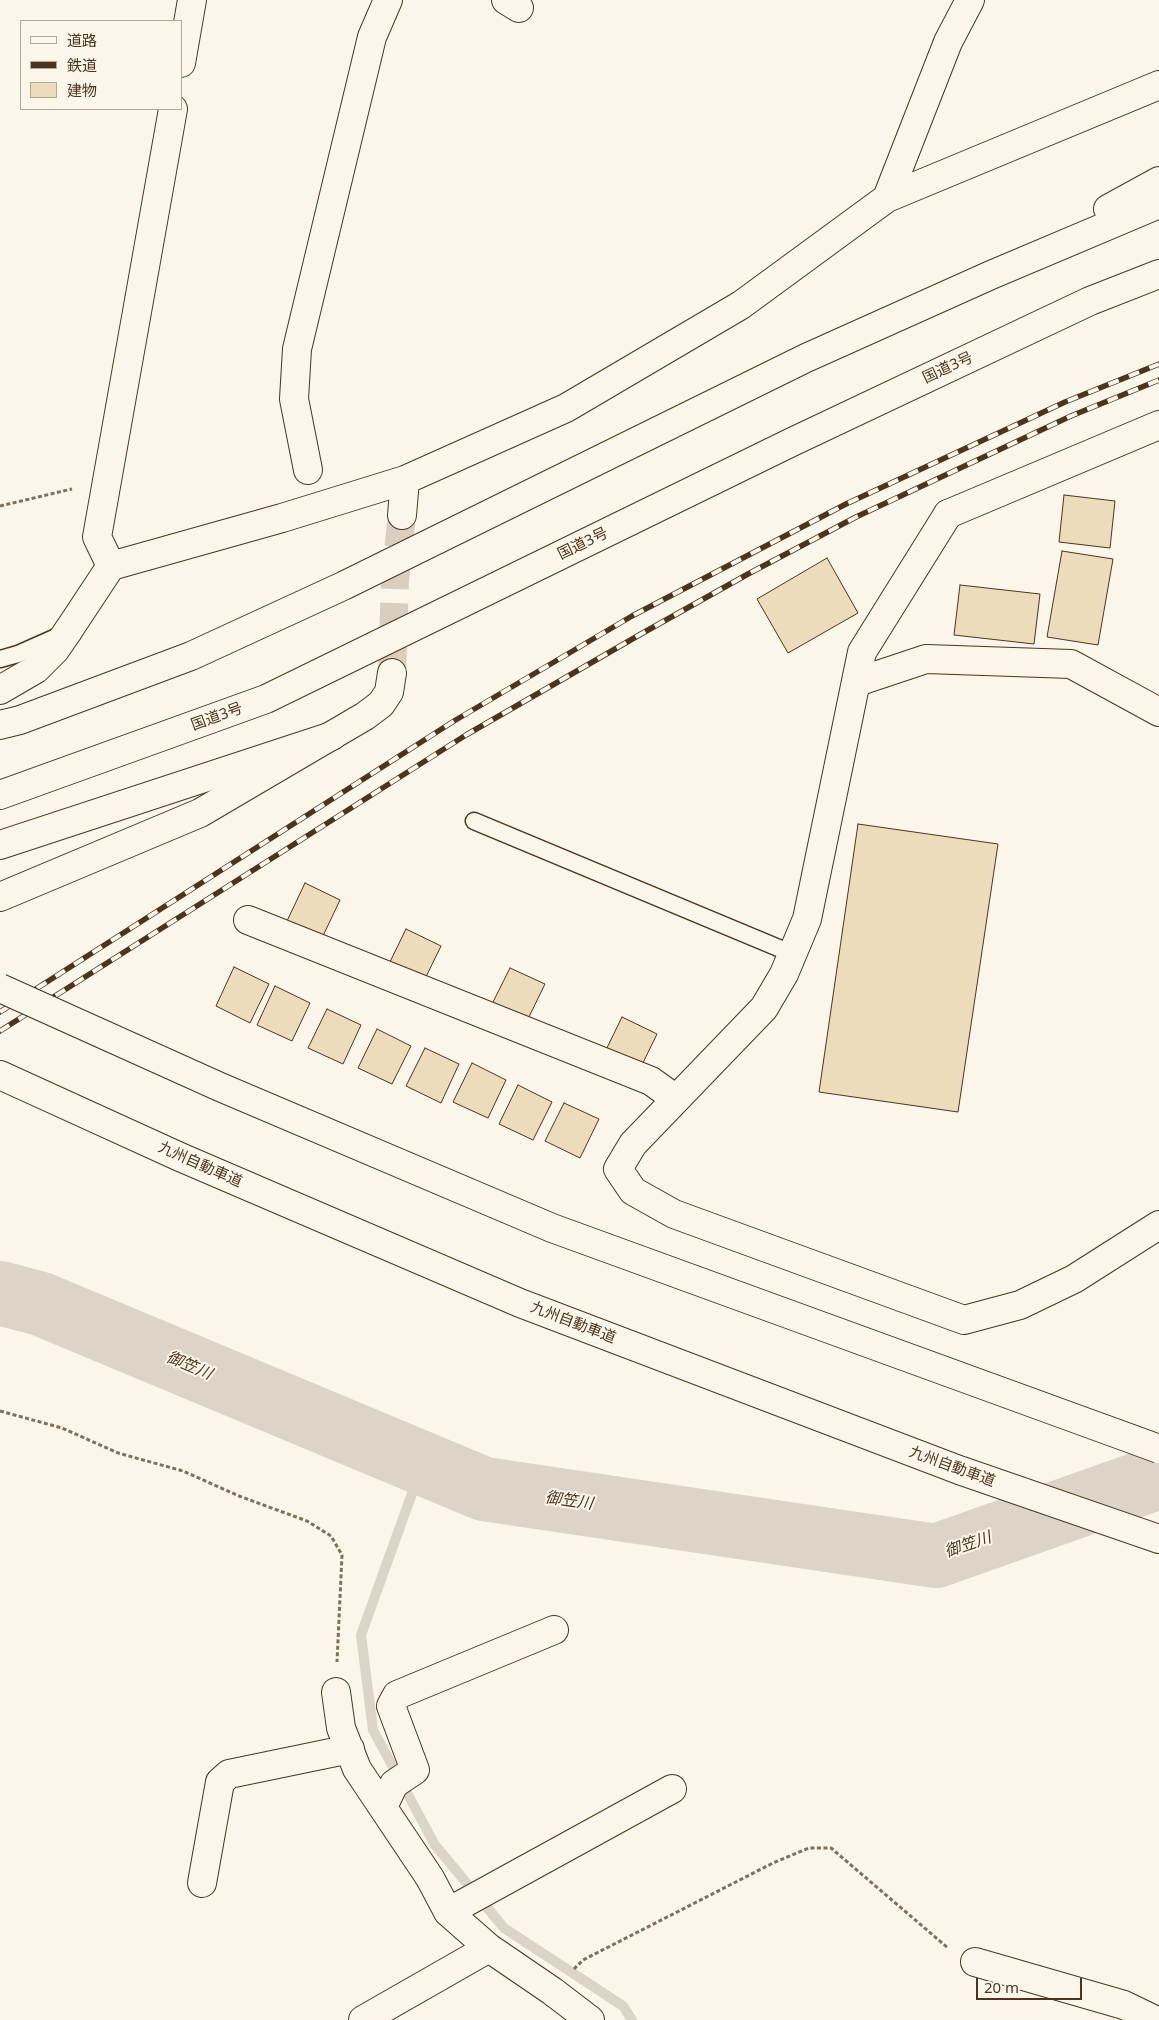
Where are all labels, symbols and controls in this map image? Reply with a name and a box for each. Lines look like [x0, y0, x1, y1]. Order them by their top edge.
legend [20, 20, 182, 110]
text: 道路 [67, 30, 97, 50]
text: 鉄道 [67, 55, 97, 75]
text: 建物 [67, 80, 97, 100]
street label: 国道3号 [920, 349, 976, 387]
street label: 国道3号 [555, 524, 611, 564]
street label: 国道3号 [189, 699, 245, 735]
street label: 九州自動車道 [155, 1138, 245, 1192]
street label: 九州自動車道 [528, 1298, 618, 1348]
water label: 御笠川 [163, 1348, 215, 1384]
street label: 九州自動車道 [907, 1443, 997, 1491]
water label: 御笠川 [544, 1488, 594, 1514]
water label: 御笠川 [942, 1528, 994, 1562]
scale bar [979, 1968, 1085, 2000]
text: 20 m [984, 1977, 1019, 1997]

